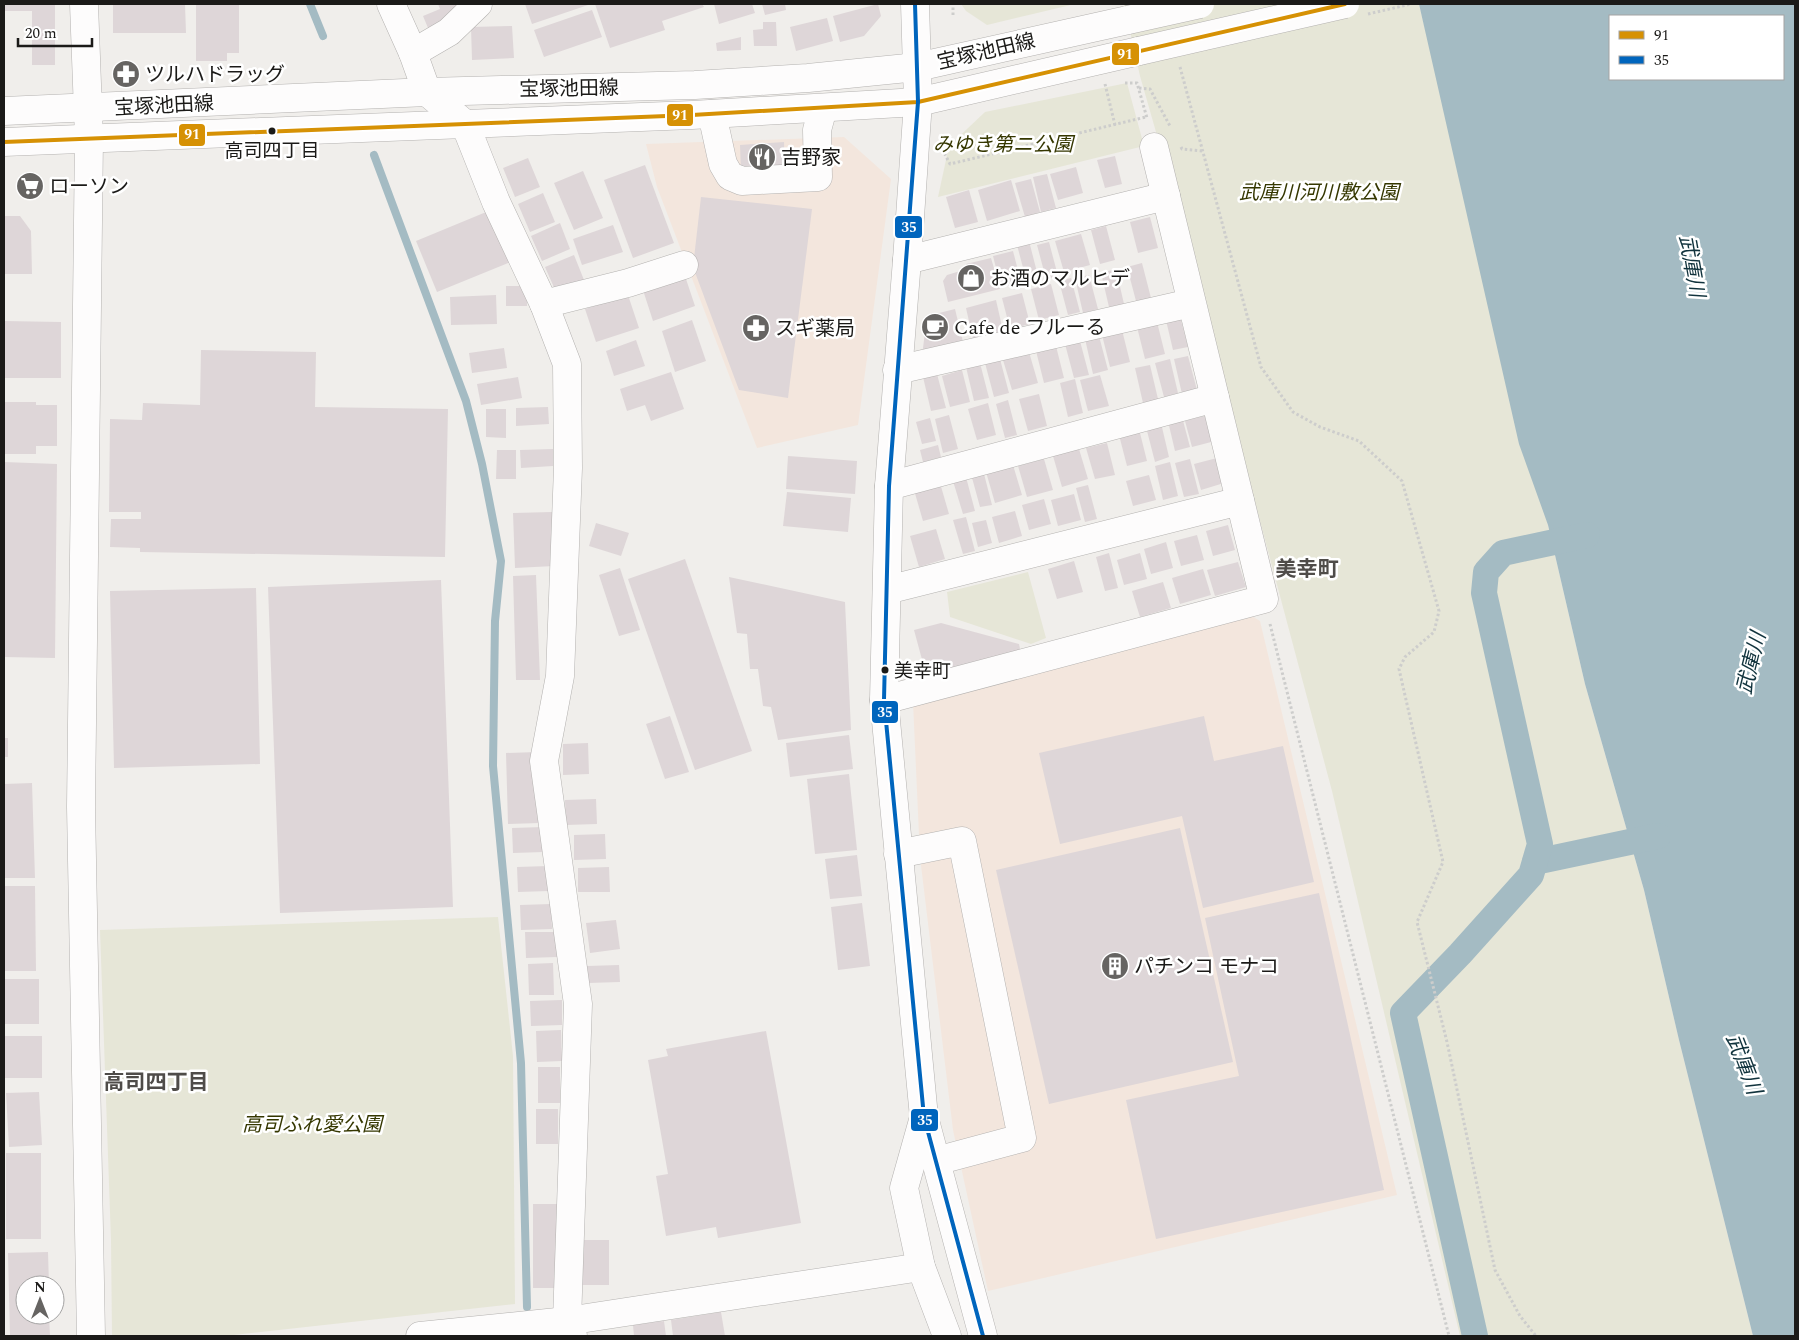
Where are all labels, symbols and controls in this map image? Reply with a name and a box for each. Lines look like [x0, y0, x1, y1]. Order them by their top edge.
scale bar [18, 15, 91, 47]
legend [1609, 15, 1784, 80]
text: 20 m [25, 22, 57, 45]
text: 91 [1654, 24, 1669, 47]
street label: 宝塚池田線 [934, 26, 1038, 78]
line badge: 91 [1111, 42, 1140, 66]
text: 91 [1117, 44, 1133, 65]
text: 35 [1654, 49, 1669, 72]
pharmacy icon: ツルハドラッグ [111, 59, 141, 89]
place label: ツルハドラッグ [145, 60, 285, 90]
street label: 宝塚池田線 [519, 73, 619, 105]
street label: 宝塚池田線 [113, 88, 215, 124]
line badge: 91 [666, 103, 694, 127]
text: 91 [672, 105, 688, 126]
line badge: 91 [178, 123, 206, 147]
text: 91 [184, 124, 200, 145]
marker: 高司四丁目 [267, 126, 277, 136]
park label: みゆき第ニ公園 [933, 130, 1076, 160]
place label: 高司四丁目 [224, 137, 320, 166]
restaurant icon: 吉野家 [747, 142, 777, 172]
place label: 吉野家 [781, 143, 841, 173]
supermarket icon: ローソン [15, 171, 45, 201]
place label: ローソン [49, 172, 129, 202]
park label: 武庫川河川敷公園 [1239, 178, 1402, 208]
line badge: 35 [894, 215, 923, 239]
text: 35 [901, 217, 917, 238]
water label: 武庫川 [1670, 232, 1713, 302]
shop icon: お酒のマルヒデ [956, 263, 986, 293]
place label: お酒のマルヒデ [990, 264, 1130, 294]
cafe icon: Cafe de フルーる [920, 312, 950, 342]
pharmacy icon: スギ薬局 [741, 313, 771, 343]
place label: Cafe de フルーる [954, 313, 1105, 343]
place label: スギ薬局 [775, 314, 855, 344]
district label: 美幸町 [1276, 554, 1339, 586]
water label: 武庫川 [1729, 627, 1776, 698]
place label: 美幸町 [894, 657, 951, 686]
marker: 美幸町 [880, 665, 890, 675]
line badge: 35 [871, 700, 899, 724]
text: 35 [877, 702, 893, 723]
building icon: パチンコ モナコ [1100, 951, 1130, 981]
place label: パチンコ モナコ [1134, 952, 1279, 982]
water label: 武庫川 [1717, 1029, 1770, 1101]
district label: 高司四丁目 [104, 1067, 209, 1099]
line badge: 35 [910, 1108, 939, 1132]
park label: 高司ふれ愛公園 [242, 1110, 385, 1140]
text: 35 [917, 1110, 933, 1131]
north arrow [15, 1275, 65, 1325]
text: N [34, 1277, 46, 1298]

